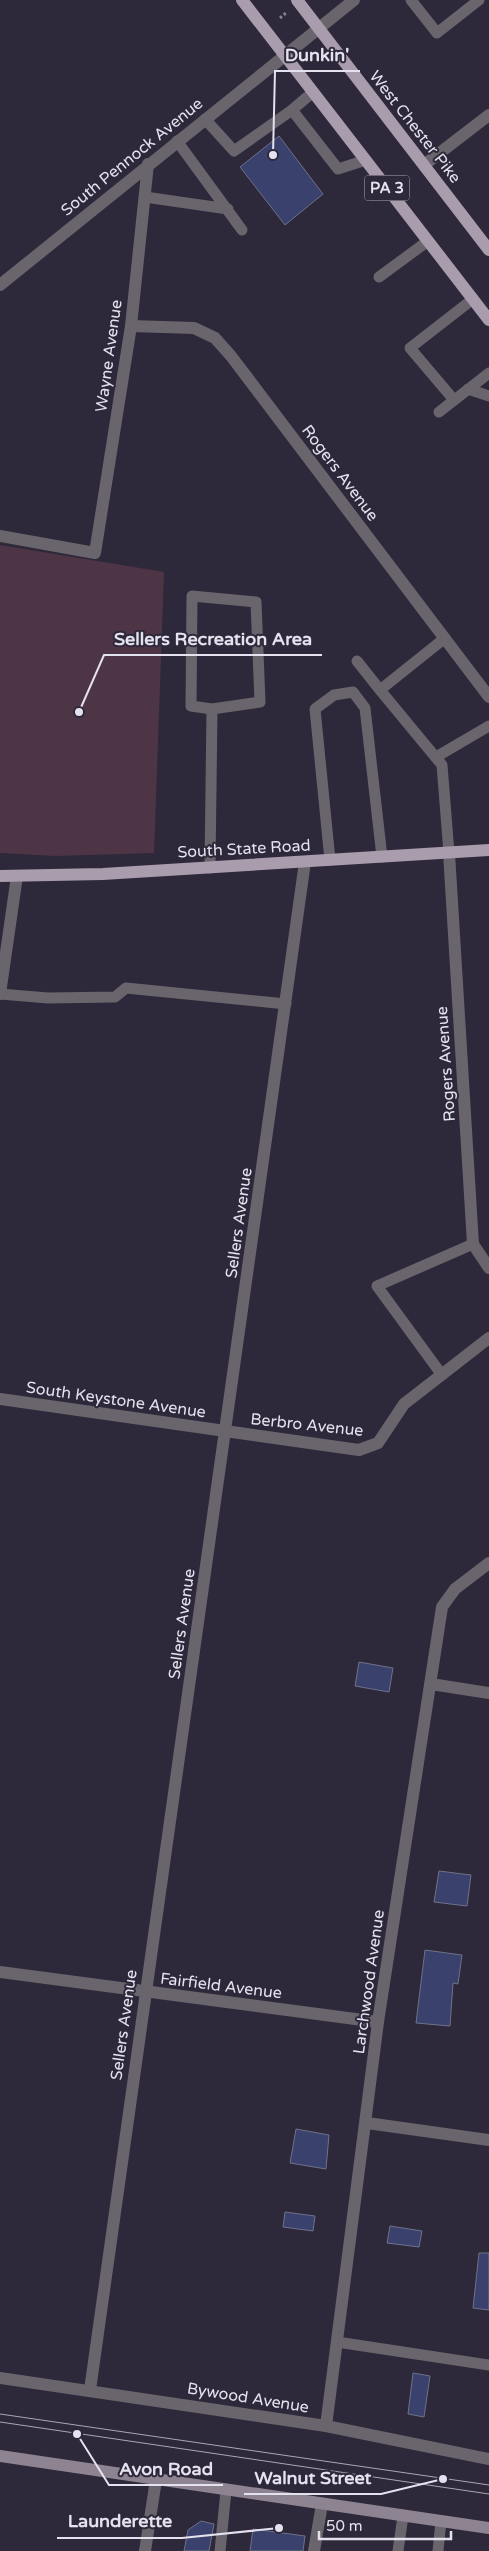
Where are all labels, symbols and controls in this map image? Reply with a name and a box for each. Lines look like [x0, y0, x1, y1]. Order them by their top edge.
callout: Dunkin' [275, 38, 360, 71]
text: Dunkin' [285, 44, 349, 66]
street label: West Chester Pike [365, 67, 465, 187]
street label: South Pennock Avenue [57, 94, 207, 220]
road number: PA 3 [364, 176, 410, 200]
street label: Wayne Avenue [91, 299, 127, 413]
street label: Rogers Avenue [297, 421, 383, 525]
callout: Sellers Recreation Area [104, 622, 322, 655]
text: Sellers Recreation Area [114, 628, 312, 650]
street label: South State Road [177, 836, 311, 862]
street label: Rogers Avenue [432, 1006, 460, 1122]
street label: Sellers Avenue [221, 1167, 257, 1279]
street label: South Keystone Avenue [25, 1377, 207, 1423]
street label: Berbro Avenue [250, 1409, 364, 1441]
street label: Sellers Avenue [164, 1568, 200, 1680]
street label: Larchwood Avenue [349, 1908, 389, 2056]
street label: Sellers Avenue [106, 1969, 142, 2081]
street label: Fairfield Avenue [159, 1969, 283, 2003]
street label: Bywood Avenue [186, 2379, 310, 2417]
callout: Avon Road [109, 2452, 223, 2485]
text: Avon Road [119, 2458, 213, 2480]
callout: Walnut Street [244, 2461, 381, 2494]
text: Walnut Street [255, 2467, 372, 2489]
callout: Launderette [57, 2505, 182, 2538]
scale bar [319, 2508, 452, 2540]
text: Launderette [68, 2510, 172, 2532]
text: 50 m [326, 2517, 363, 2535]

